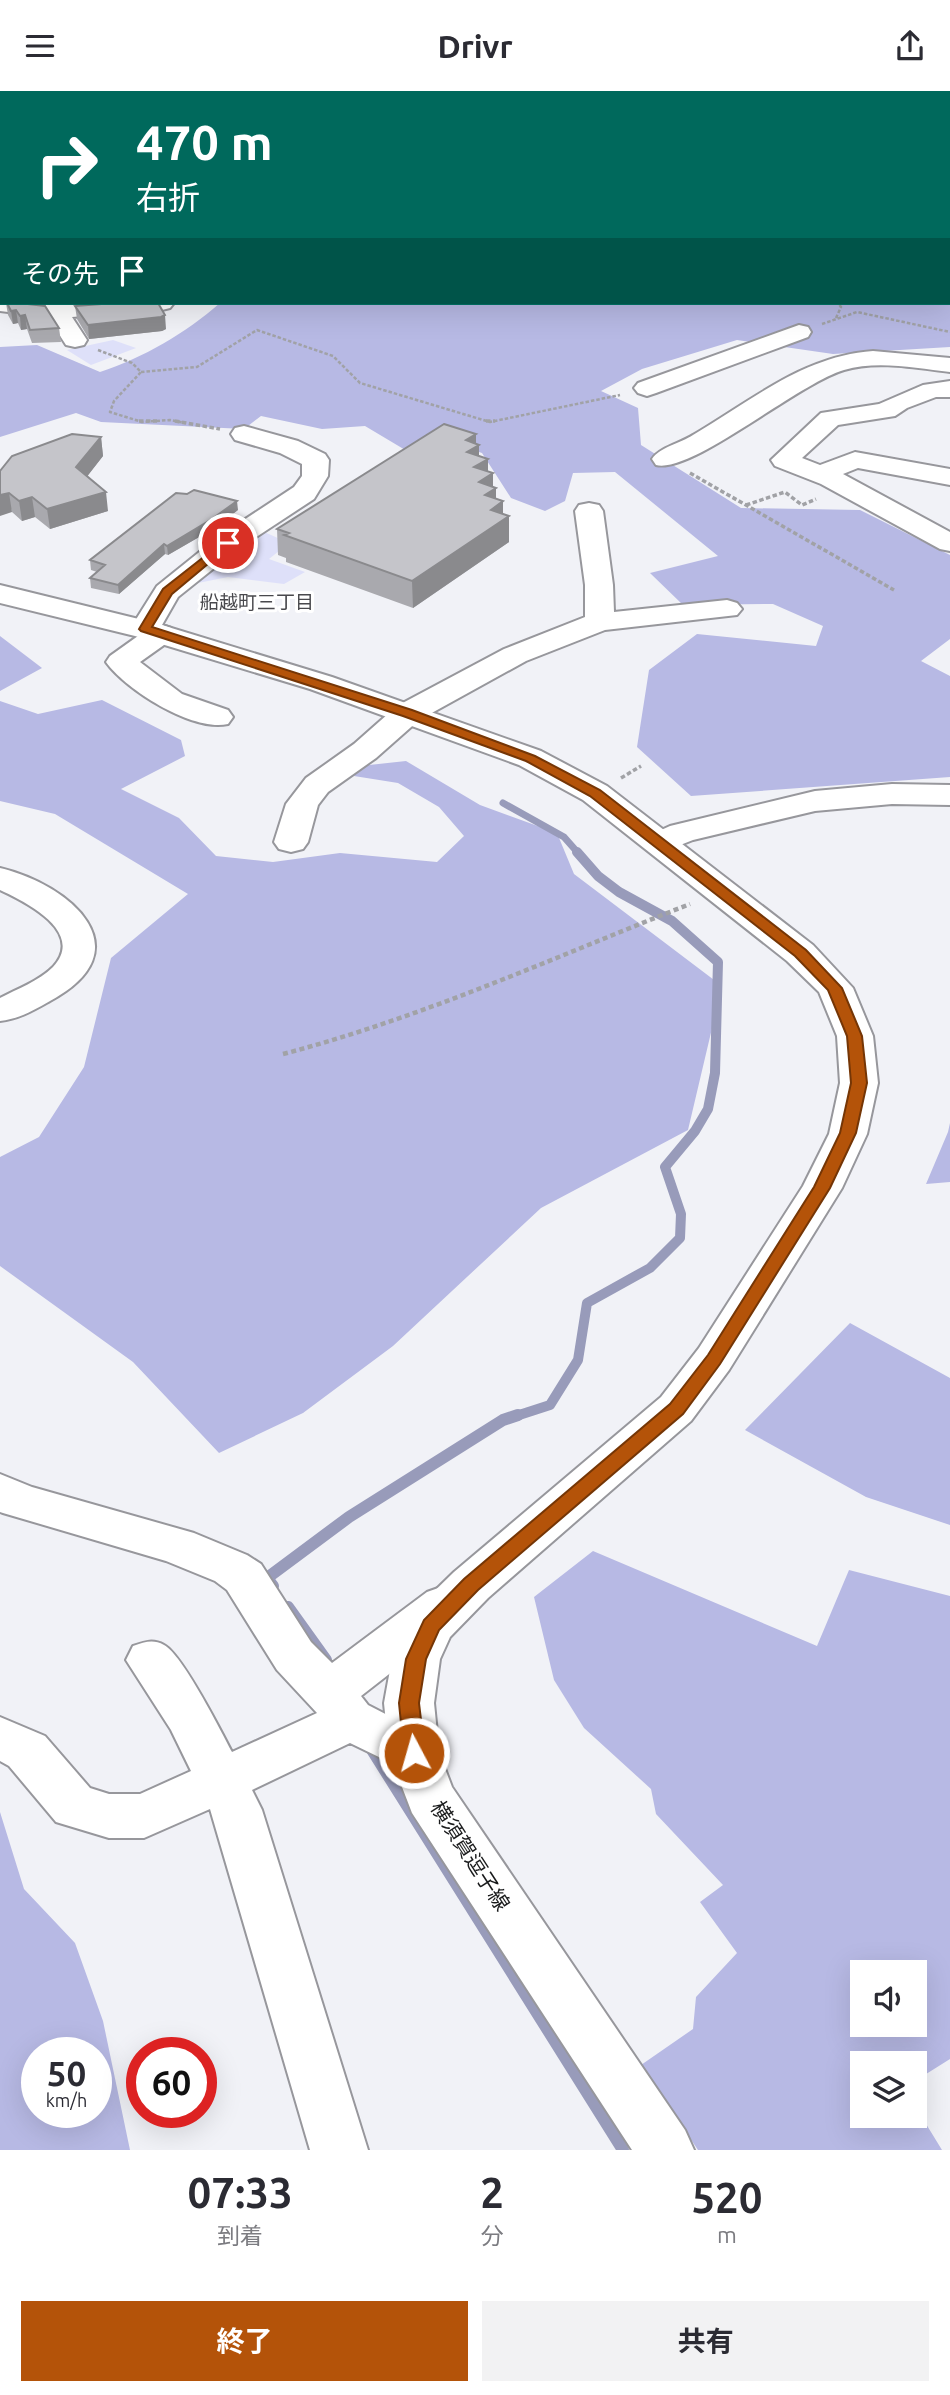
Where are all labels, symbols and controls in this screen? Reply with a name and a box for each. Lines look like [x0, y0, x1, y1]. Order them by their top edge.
icon: menu [21, 27, 59, 65]
icon: share [891, 27, 929, 65]
text: Drivr [437, 28, 513, 64]
text: 470 m [136, 114, 273, 169]
icon: right [21, 119, 112, 210]
text: 右折 [136, 179, 200, 215]
icon: arrive [113, 252, 151, 290]
text: その先 [21, 259, 99, 288]
pin [198, 513, 258, 573]
icon: arrive [209, 524, 247, 562]
district label: 船越町三丁目 [200, 591, 314, 613]
position arrow [377, 1716, 451, 1790]
street label: 横須賀逗子線 [426, 1796, 515, 1915]
map controls [850, 1960, 927, 2128]
button: sound [850, 1960, 927, 2037]
speed limit sign: 60 [126, 2037, 217, 2128]
button: layers [850, 2051, 927, 2128]
text: 50 [47, 2053, 86, 2093]
text: km/h [46, 2090, 87, 2110]
text: 07:33 [188, 2169, 293, 2216]
text: 2 [480, 2169, 504, 2216]
text: 520 [691, 2174, 762, 2221]
text: m [717, 2222, 737, 2247]
text: 到着 [217, 2223, 263, 2248]
text: 分 [481, 2223, 504, 2248]
button: 終了 [21, 2301, 468, 2381]
button: 共有 [482, 2301, 929, 2381]

